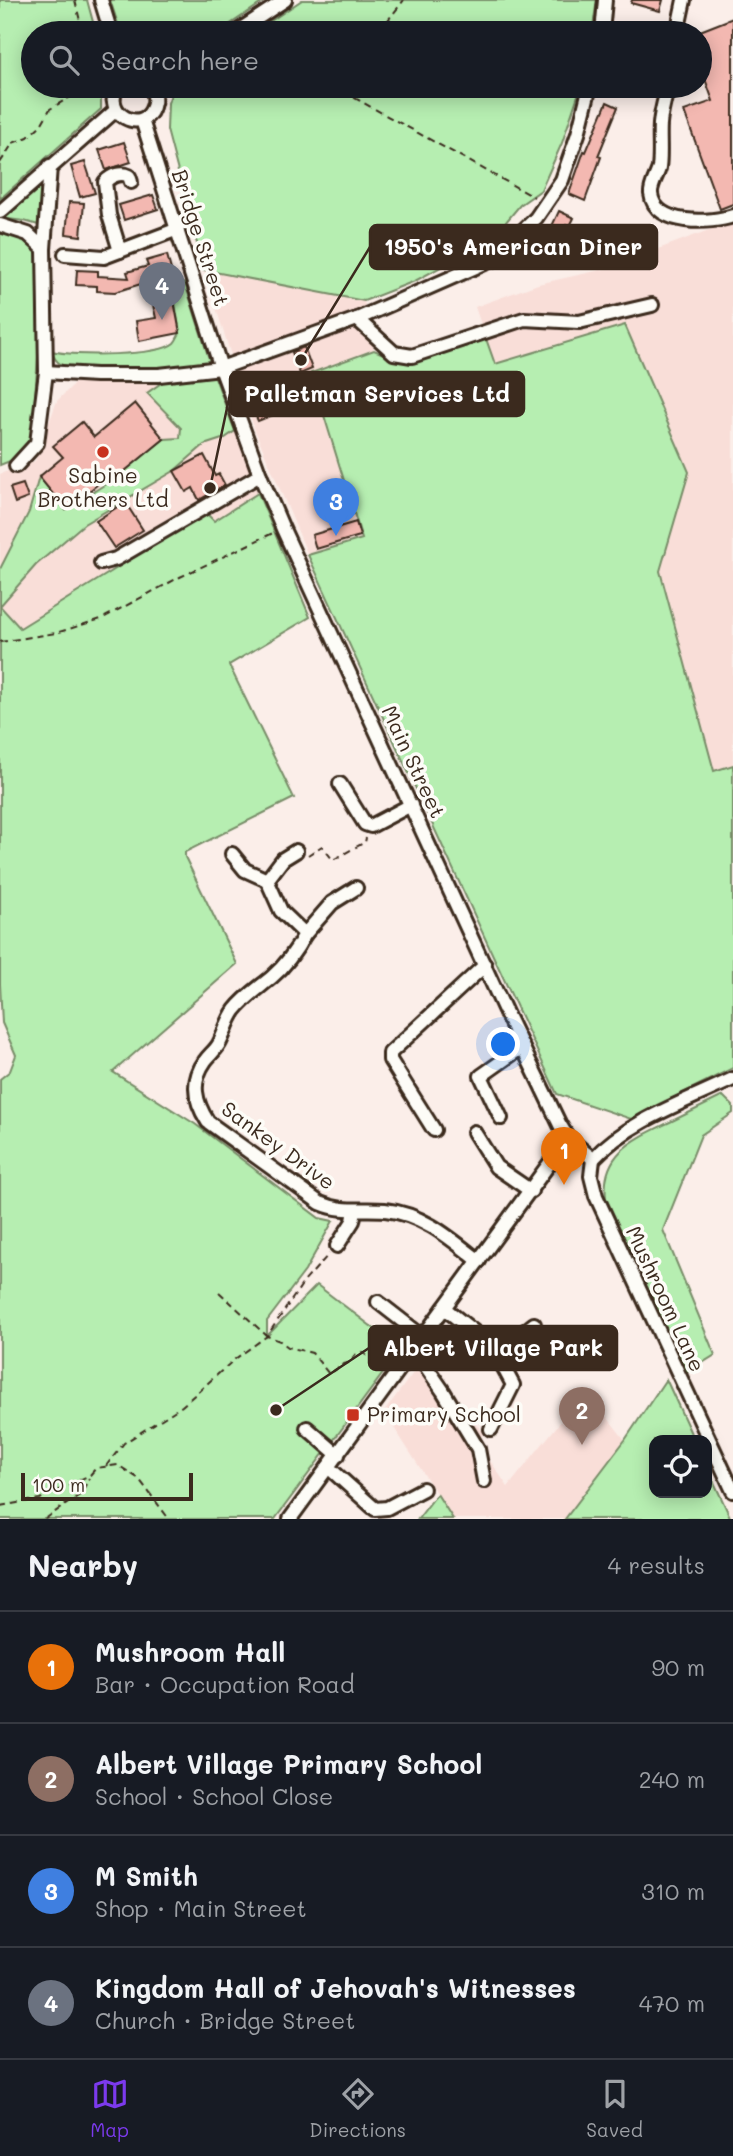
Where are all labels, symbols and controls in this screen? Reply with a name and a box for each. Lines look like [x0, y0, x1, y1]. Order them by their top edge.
search box [21, 21, 712, 98]
icon: search [45, 41, 83, 79]
text: Search here [101, 43, 259, 77]
street label: Bridge Street [167, 166, 236, 309]
callout: 1950's American Diner [370, 225, 657, 269]
text: 1950's American Diner [384, 231, 642, 261]
pin: 4 [139, 262, 185, 320]
callout: Palletman Services Ltd [230, 372, 524, 416]
text: Palletman Services Ltd [244, 378, 510, 408]
marker: Sabine Brothers Ltd [95, 444, 111, 460]
place label: Sabine Brothers Ltd [37, 461, 169, 512]
pin: 3 [313, 478, 359, 536]
street label: Main Street [376, 701, 452, 822]
your location [486, 1027, 520, 1061]
street label: Sankey Drive [217, 1095, 341, 1195]
pin: 1 [541, 1127, 587, 1185]
street label: Mushroom Lane [621, 1221, 712, 1376]
callout: Albert Village Park [369, 1326, 617, 1370]
text: Albert Village Park [383, 1332, 603, 1362]
pin: 2 [559, 1387, 605, 1445]
place label: Primary School [367, 1400, 521, 1427]
marker: Primary School [345, 1407, 361, 1423]
map controls [649, 1435, 712, 1498]
button: locate [649, 1435, 712, 1498]
scale bar [21, 1470, 192, 1502]
text: 100 m [32, 1472, 85, 1497]
text: Nearby [28, 1545, 138, 1585]
text: 4 results [608, 1550, 705, 1580]
text: Mushroom Hall [95, 1635, 285, 1669]
text: 1 [46, 1652, 56, 1682]
text: 90 m [652, 1652, 705, 1682]
text: Bar · Occupation Road [95, 1669, 354, 1699]
text: Albert Village Primary School [95, 1747, 482, 1781]
text: 2 [45, 1764, 57, 1794]
text: 240 m [639, 1764, 705, 1794]
text: School · School Close [95, 1781, 333, 1811]
text: M Smith [95, 1859, 198, 1893]
text: 3 [44, 1876, 58, 1906]
text: 310 m [641, 1876, 705, 1906]
text: Shop · Main Street [95, 1893, 307, 1923]
text: Kingdom Hall of Jehovah's Witnesses [95, 1971, 576, 2005]
text: 4 [44, 1988, 58, 2018]
text: 470 m [639, 1988, 705, 2018]
text: Church · Bridge Street [95, 2005, 355, 2035]
tab: Map [90, 2075, 129, 2142]
tab: Directions [309, 2075, 406, 2142]
tab: Saved [586, 2075, 643, 2142]

